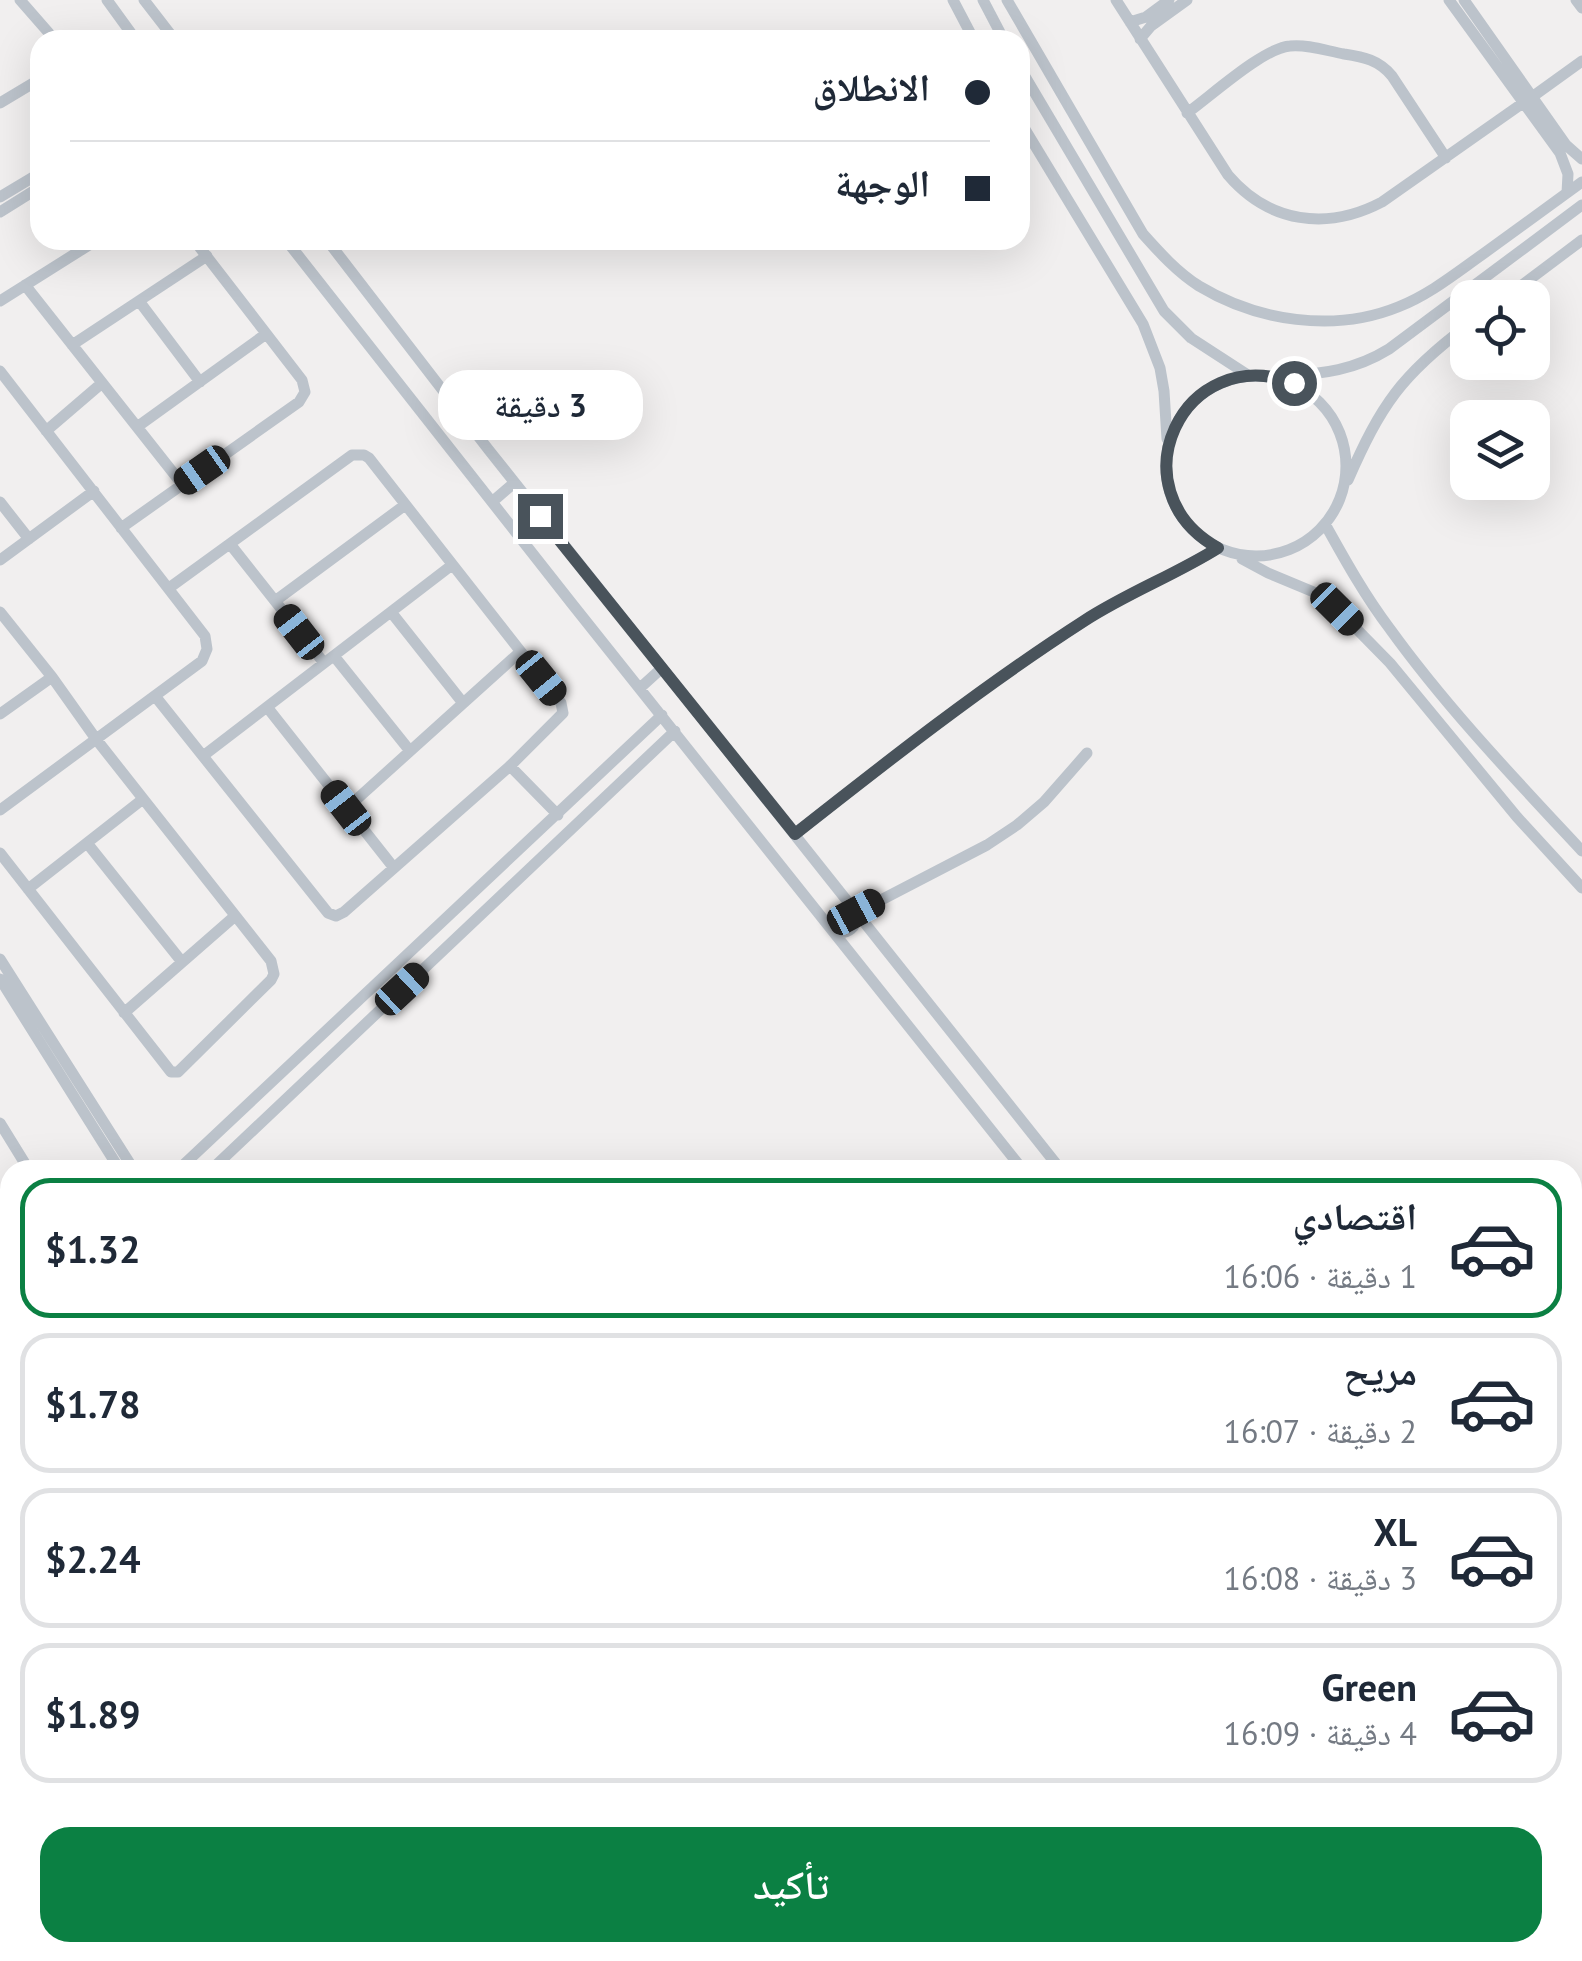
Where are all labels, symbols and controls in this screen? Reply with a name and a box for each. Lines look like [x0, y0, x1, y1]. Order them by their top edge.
text: الانطلاق [812, 62, 930, 111]
text: الوجهة [835, 158, 930, 207]
map controls [1450, 280, 1550, 500]
button: locate [1450, 280, 1550, 380]
route start [1272, 361, 1317, 406]
callout: 3 دقيقة [438, 371, 642, 441]
text: 3 دقيقة [494, 384, 587, 426]
button: layers [1450, 400, 1550, 500]
car [169, 441, 235, 499]
route end [518, 494, 563, 539]
car [1305, 577, 1369, 641]
car [269, 599, 329, 665]
car [510, 645, 572, 711]
car [316, 775, 376, 841]
car [822, 885, 890, 939]
car [370, 958, 434, 1020]
text: اقتصادي [1293, 1191, 1417, 1240]
icon: car [1447, 1203, 1537, 1293]
text: $1.32 [45, 1224, 141, 1273]
text: 1 دقيقة · 16:06 [1224, 1255, 1417, 1297]
text: مريح [1343, 1346, 1417, 1395]
icon: car [1447, 1358, 1537, 1448]
text: $1.78 [45, 1379, 141, 1428]
text: 2 دقيقة · 16:07 [1224, 1410, 1417, 1452]
text: XL [1373, 1507, 1417, 1556]
icon: car [1447, 1513, 1537, 1603]
text: $2.24 [45, 1534, 141, 1583]
text: 3 دقيقة · 16:08 [1224, 1557, 1417, 1599]
text: Green [1321, 1662, 1417, 1711]
icon: car [1447, 1668, 1537, 1758]
text: $1.89 [45, 1689, 141, 1738]
text: 4 دقيقة · 16:09 [1224, 1712, 1417, 1754]
button: تأكيد [40, 1827, 1542, 1942]

